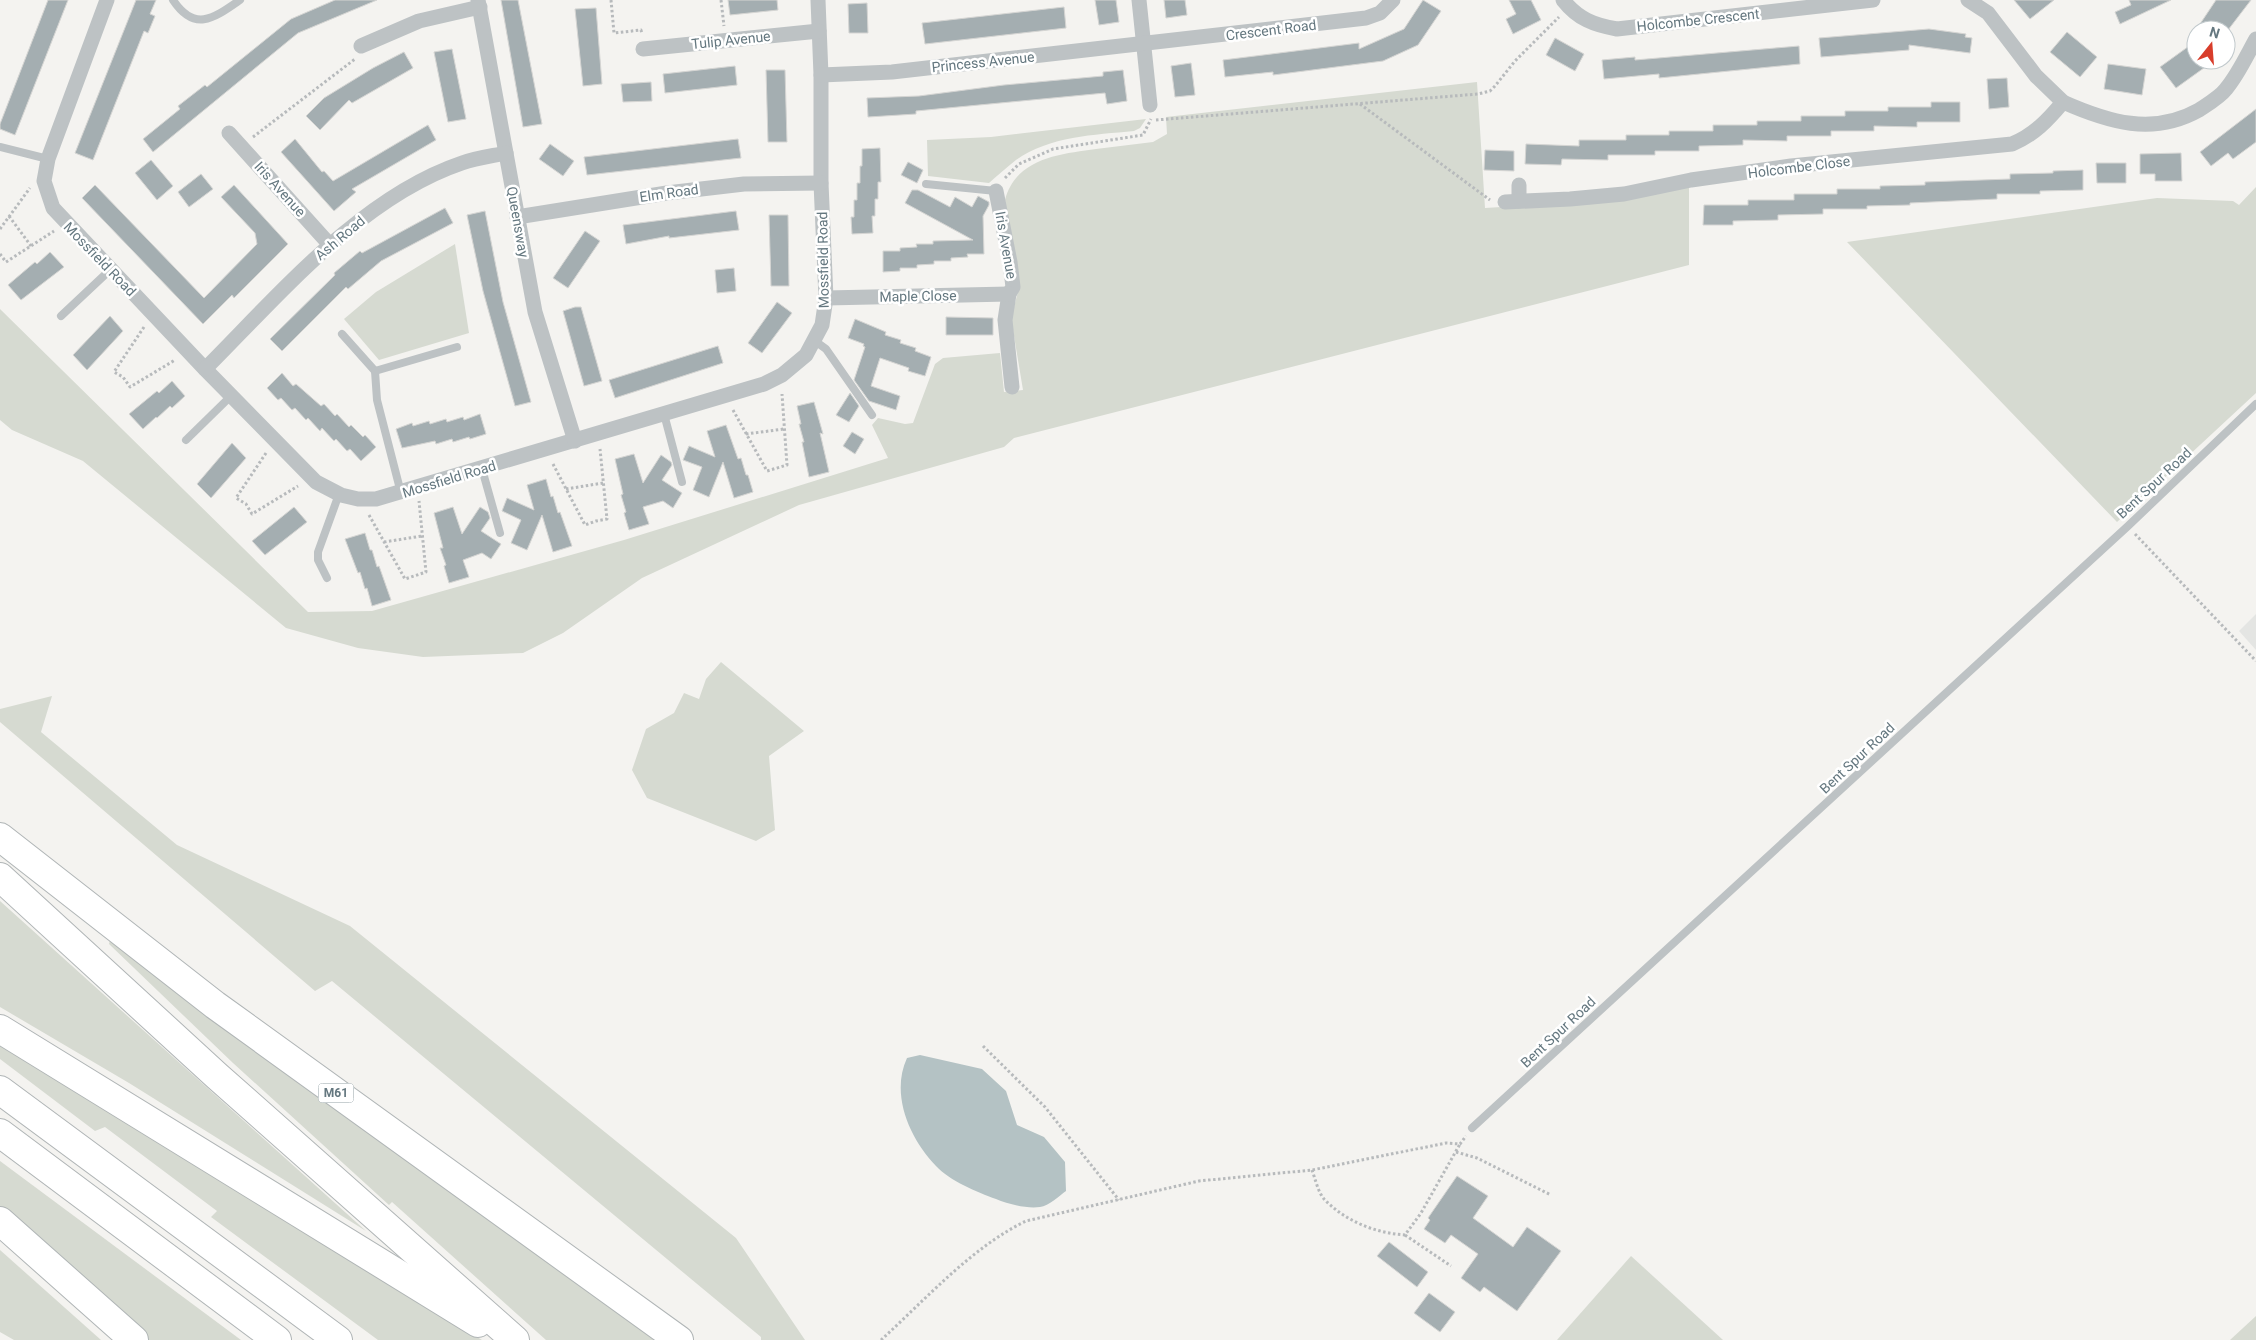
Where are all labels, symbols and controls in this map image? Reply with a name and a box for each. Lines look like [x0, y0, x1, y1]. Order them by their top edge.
street label: Holcombe Crescent [1636, 6, 1760, 34]
street label: Crescent Road [1225, 17, 1317, 43]
north arrow [2186, 20, 2236, 70]
text: N [2208, 23, 2222, 42]
street label: Tulip Avenue [691, 28, 771, 52]
street label: Princess Avenue [931, 49, 1035, 75]
street label: Holcombe Close [1747, 153, 1851, 181]
street label: Iris Avenue [251, 158, 309, 220]
street label: Elm Road [639, 181, 699, 205]
street label: Queensway [504, 185, 532, 259]
street label: Iris Avenue [992, 210, 1020, 280]
street label: Mossfield Road [814, 211, 832, 309]
street label: Ash Road [312, 213, 368, 263]
street label: Mossfield Road [61, 219, 139, 299]
street label: Maple Close [879, 287, 957, 305]
street label: Bent Spur Road [2113, 444, 2195, 522]
street label: Mossfield Road [400, 457, 498, 501]
street label: Bent Spur Road [1816, 719, 1898, 797]
street label: Bent Spur Road [1517, 993, 1599, 1071]
road number: M61 [318, 1084, 354, 1102]

